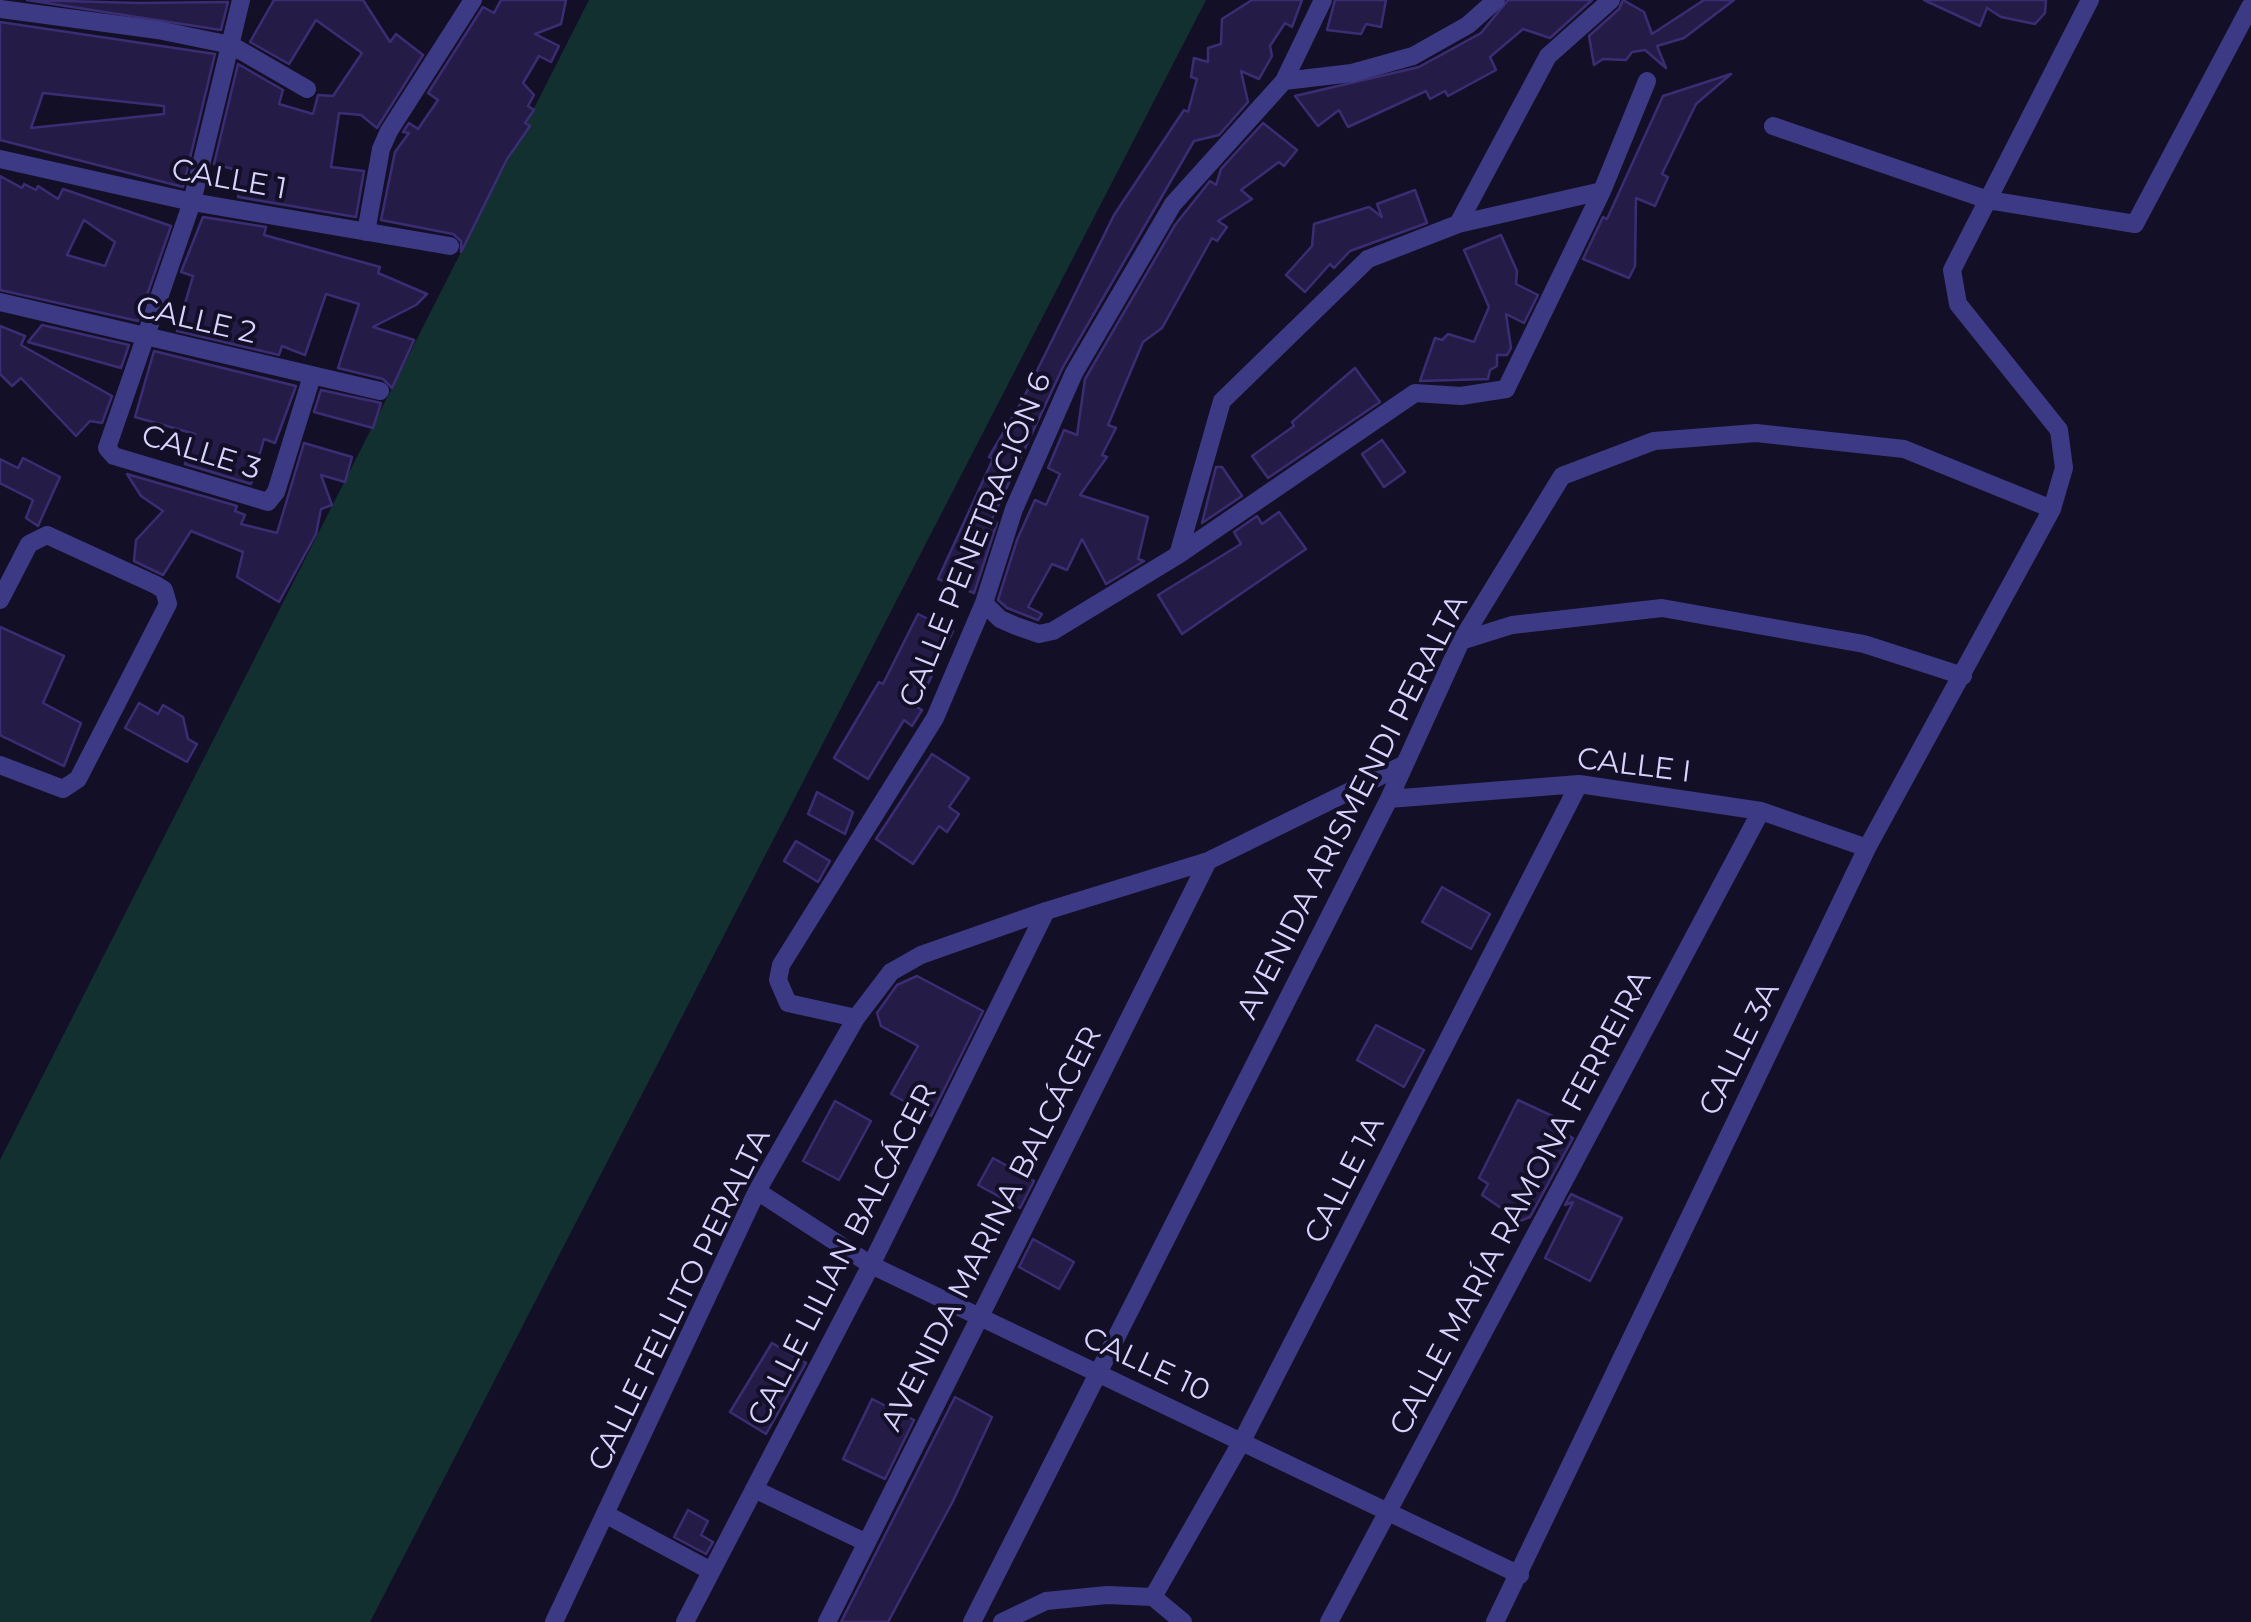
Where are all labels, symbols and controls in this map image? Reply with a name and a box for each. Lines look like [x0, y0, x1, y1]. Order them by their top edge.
street label: CALLE 1 [169, 152, 289, 208]
street label: CALLE 2 [132, 290, 260, 352]
street label: CALLE PENETRACIÓN 6 [892, 368, 1060, 712]
street label: CALLE 3 [137, 418, 265, 488]
street label: AVENIDA ARISMENDI PERALTA [1230, 589, 1476, 1025]
street label: CALLE I [1575, 741, 1693, 791]
street label: CALLE MARÍA RAMONA FERREIRA [1383, 964, 1659, 1442]
street label: CALLE 3A [1692, 976, 1788, 1122]
street label: AVENIDA MARINA BALCÁCER [874, 1021, 1110, 1437]
street label: CALLE LILIAN BALCÁCER [741, 1078, 945, 1432]
street label: CALLE 1A [1298, 1110, 1392, 1250]
street label: CALLE FELLITO PERALTA [581, 1123, 779, 1477]
street label: CALLE 10 [1077, 1320, 1215, 1410]

